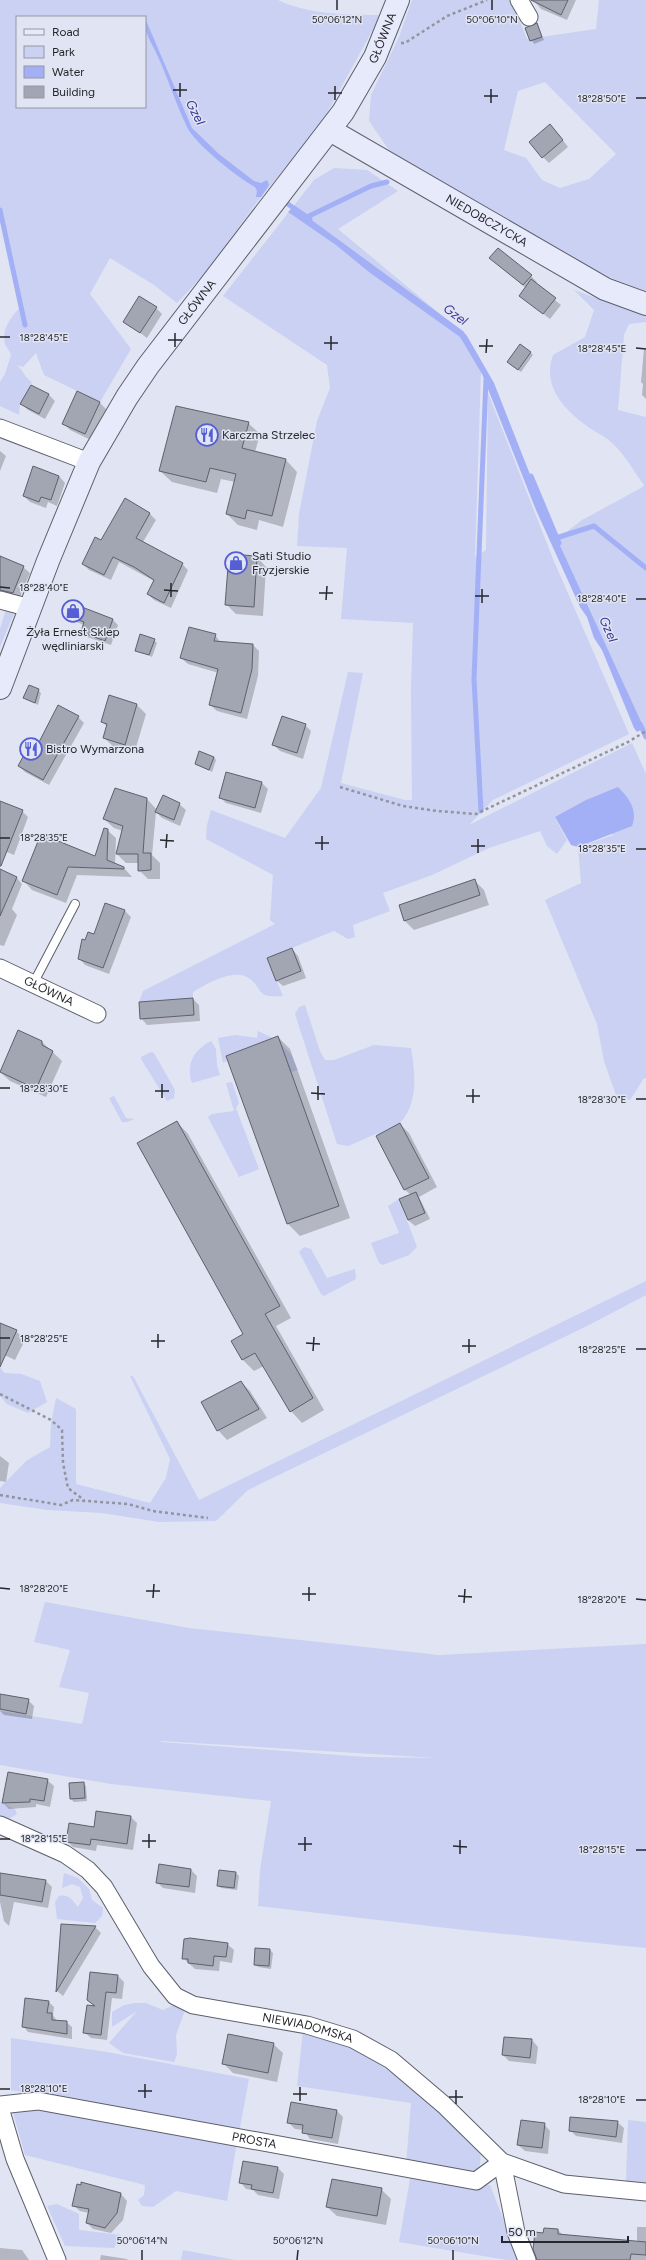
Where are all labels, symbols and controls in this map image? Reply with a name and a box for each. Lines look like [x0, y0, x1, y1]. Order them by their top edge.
street label: GŁÓWNA [366, 11, 399, 66]
text: 50°06'12"N [312, 13, 362, 26]
text: 50°06'10"N [466, 13, 518, 26]
legend [16, 16, 146, 108]
text: Road [52, 25, 80, 39]
text: Park [52, 45, 75, 59]
text: Water [52, 65, 84, 79]
text: Building [52, 85, 95, 99]
text: 18°28'50"E [578, 92, 627, 105]
water label: Gzel [183, 97, 208, 127]
street label: NIEDOBCZYCKA [443, 191, 530, 250]
street label: GŁÓWNA [175, 277, 219, 328]
water label: Gzel [441, 301, 471, 328]
text: 18°28'45"E [20, 331, 68, 344]
text: 18°28'45"E [578, 342, 626, 355]
restaurant icon: Karczma Strzelec [194, 422, 220, 448]
place label: Karczma Strzelec [222, 428, 316, 442]
place label: Sati Studio Fryzjerskie [252, 549, 311, 577]
shop icon: Sati Studio Fryzjerskie [223, 550, 249, 576]
text: 18°28'40"E [19, 581, 69, 594]
text: 18°28'40"E [577, 592, 627, 605]
shop icon: Żyła Ernest Sklep wędliniarski [60, 598, 86, 624]
water label: Gzel [596, 614, 621, 644]
place label: Żyła Ernest Sklep wędliniarski [26, 625, 120, 653]
restaurant icon: Bistro Wymarzona [18, 736, 44, 762]
place label: Bistro Wymarzona [46, 742, 144, 756]
text: 18°28'35"E [20, 831, 68, 844]
text: 18°28'35"E [578, 842, 626, 855]
street label: GŁÓWNA [22, 973, 76, 1009]
text: 18°28'30"E [20, 1082, 68, 1095]
text: 18°28'30"E [578, 1093, 626, 1106]
text: 18°28'25"E [20, 1332, 68, 1345]
text: 18°28'25"E [578, 1343, 626, 1356]
text: 18°28'20"E [20, 1582, 68, 1595]
text: 18°28'20"E [578, 1593, 626, 1606]
text: 18°28'15"E [21, 1832, 67, 1845]
text: 18°28'15"E [579, 1843, 625, 1856]
street label: NIEWIADOMSKA [261, 2010, 355, 2046]
text: 18°28'10"E [20, 2082, 68, 2095]
text: 18°28'10"E [578, 2093, 626, 2106]
street label: PROSTA [231, 2130, 278, 2151]
scale bar [502, 2218, 628, 2244]
text: 50 m [508, 2225, 536, 2239]
text: 50°06'14"N [116, 2234, 168, 2247]
text: 50°06'12"N [273, 2234, 323, 2247]
text: 50°06'10"N [427, 2234, 479, 2247]

